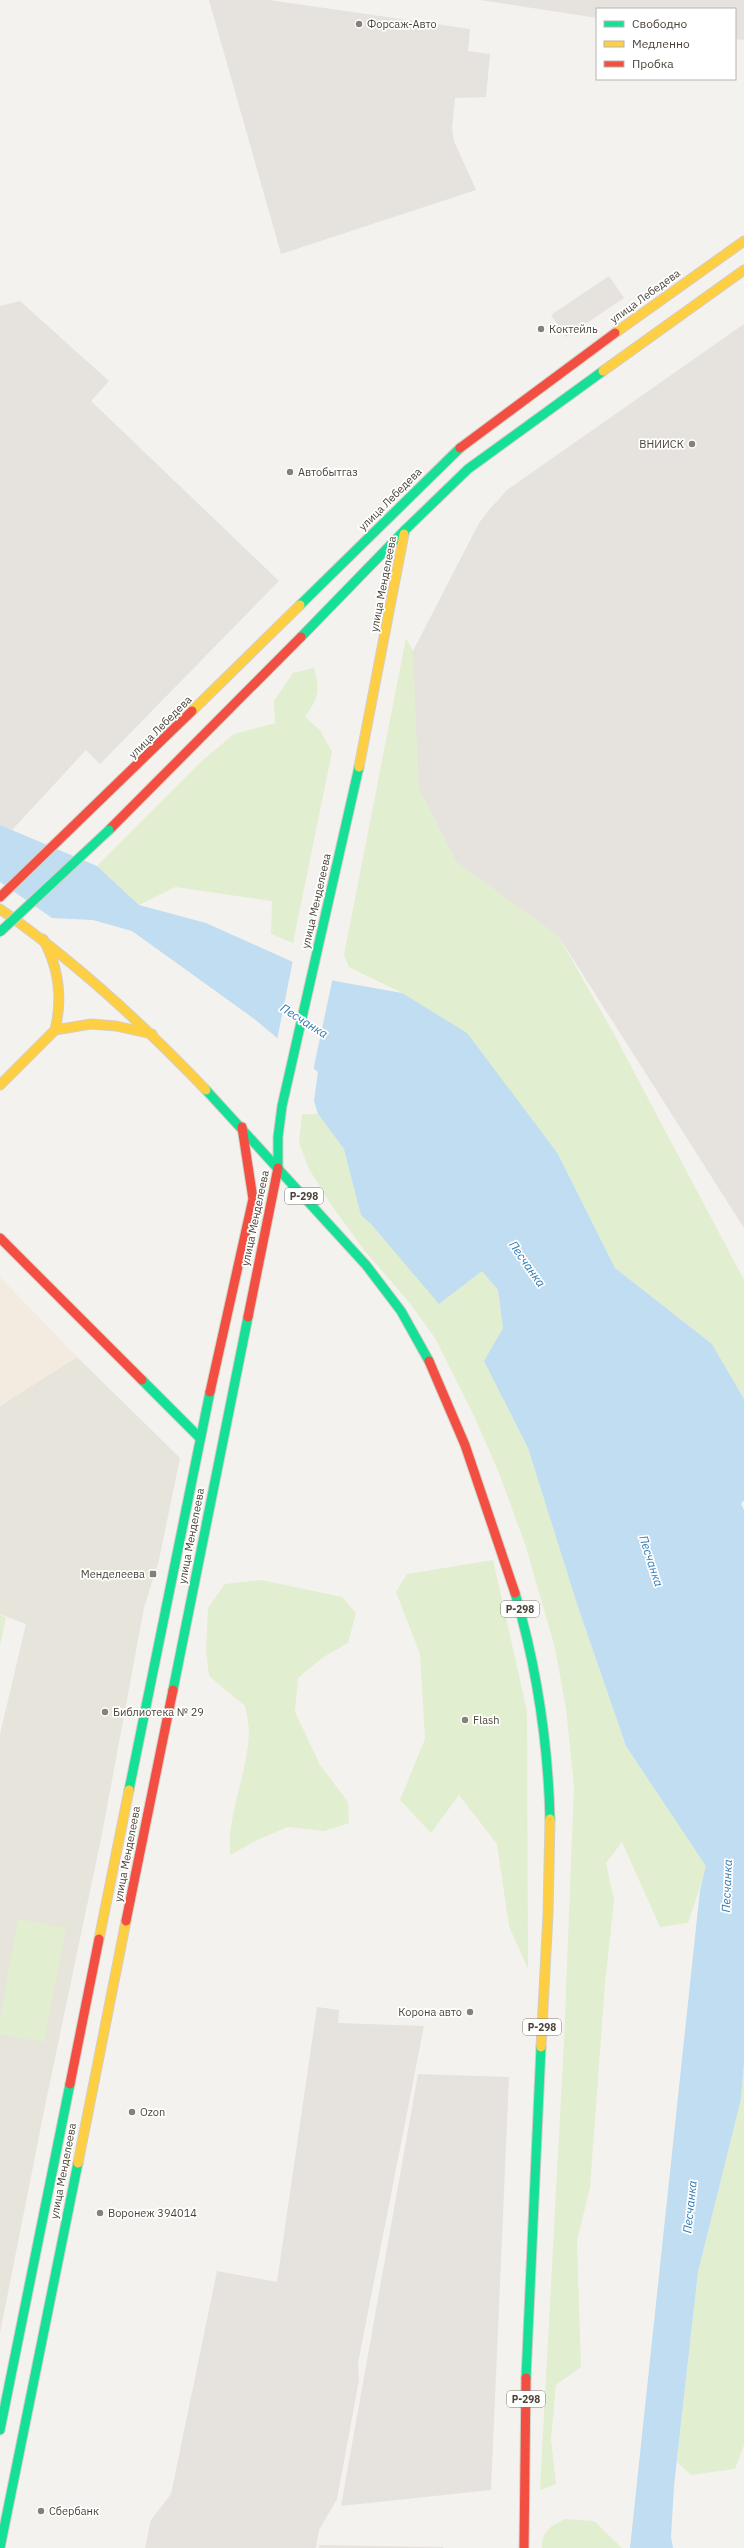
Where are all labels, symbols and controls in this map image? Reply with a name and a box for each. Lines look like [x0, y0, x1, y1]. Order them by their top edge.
legend [596, 8, 736, 80]
text: Свободно [632, 16, 688, 31]
place label: Форсаж-Авто [367, 17, 437, 31]
marker: Форсаж-Авто [354, 19, 364, 29]
text: Медленно [632, 36, 690, 51]
text: Пробка [632, 56, 674, 71]
street label: улица Лебедева [607, 266, 683, 326]
place label: Коктейль [549, 322, 598, 336]
marker: Коктейль [536, 324, 546, 334]
place label: ВНИИСК [639, 437, 684, 451]
marker: ВНИИСК [687, 439, 697, 449]
street label: улица Лебедева [356, 464, 425, 533]
place label: Автобытгаз [298, 465, 358, 479]
marker: Автобытгаз [285, 467, 295, 477]
street label: улица Менделеева [367, 535, 399, 633]
street label: улица Лебедева [126, 692, 195, 761]
street label: улица Менделеева [298, 852, 334, 950]
water label: Песчанка [278, 1000, 331, 1041]
street label: улица Менделеева [238, 1169, 272, 1267]
road number: Р-298 [285, 1188, 323, 1204]
water label: Песчанка [506, 1238, 549, 1290]
street label: улица Менделеева [175, 1487, 207, 1585]
water label: Песчанка [636, 1533, 667, 1588]
place label: Менделеева [81, 1567, 145, 1581]
marker: Менделеева [148, 1569, 158, 1579]
road number: Р-298 [501, 1601, 539, 1617]
place label: Библиотека № 29 [113, 1705, 204, 1719]
marker: Библиотека № 29 [100, 1707, 110, 1717]
place label: Flash [473, 1713, 500, 1727]
marker: Flash [460, 1715, 470, 1725]
street label: улица Менделеева [111, 1805, 143, 1903]
water label: Песчанка [718, 1859, 735, 1913]
place label: Корона авто [398, 2005, 462, 2019]
marker: Корона авто [465, 2007, 475, 2017]
road number: Р-298 [523, 2019, 561, 2035]
place label: Ozon [140, 2105, 165, 2119]
marker: Ozon [127, 2107, 137, 2117]
street label: улица Менделеева [47, 2122, 79, 2220]
water label: Песчанка [679, 2180, 700, 2234]
place label: Воронеж 394014 [108, 2206, 197, 2220]
marker: Воронеж 394014 [95, 2208, 105, 2218]
road number: Р-298 [507, 2391, 545, 2407]
place label: Сбербанк [49, 2504, 99, 2518]
marker: Сбербанк [36, 2506, 46, 2516]

